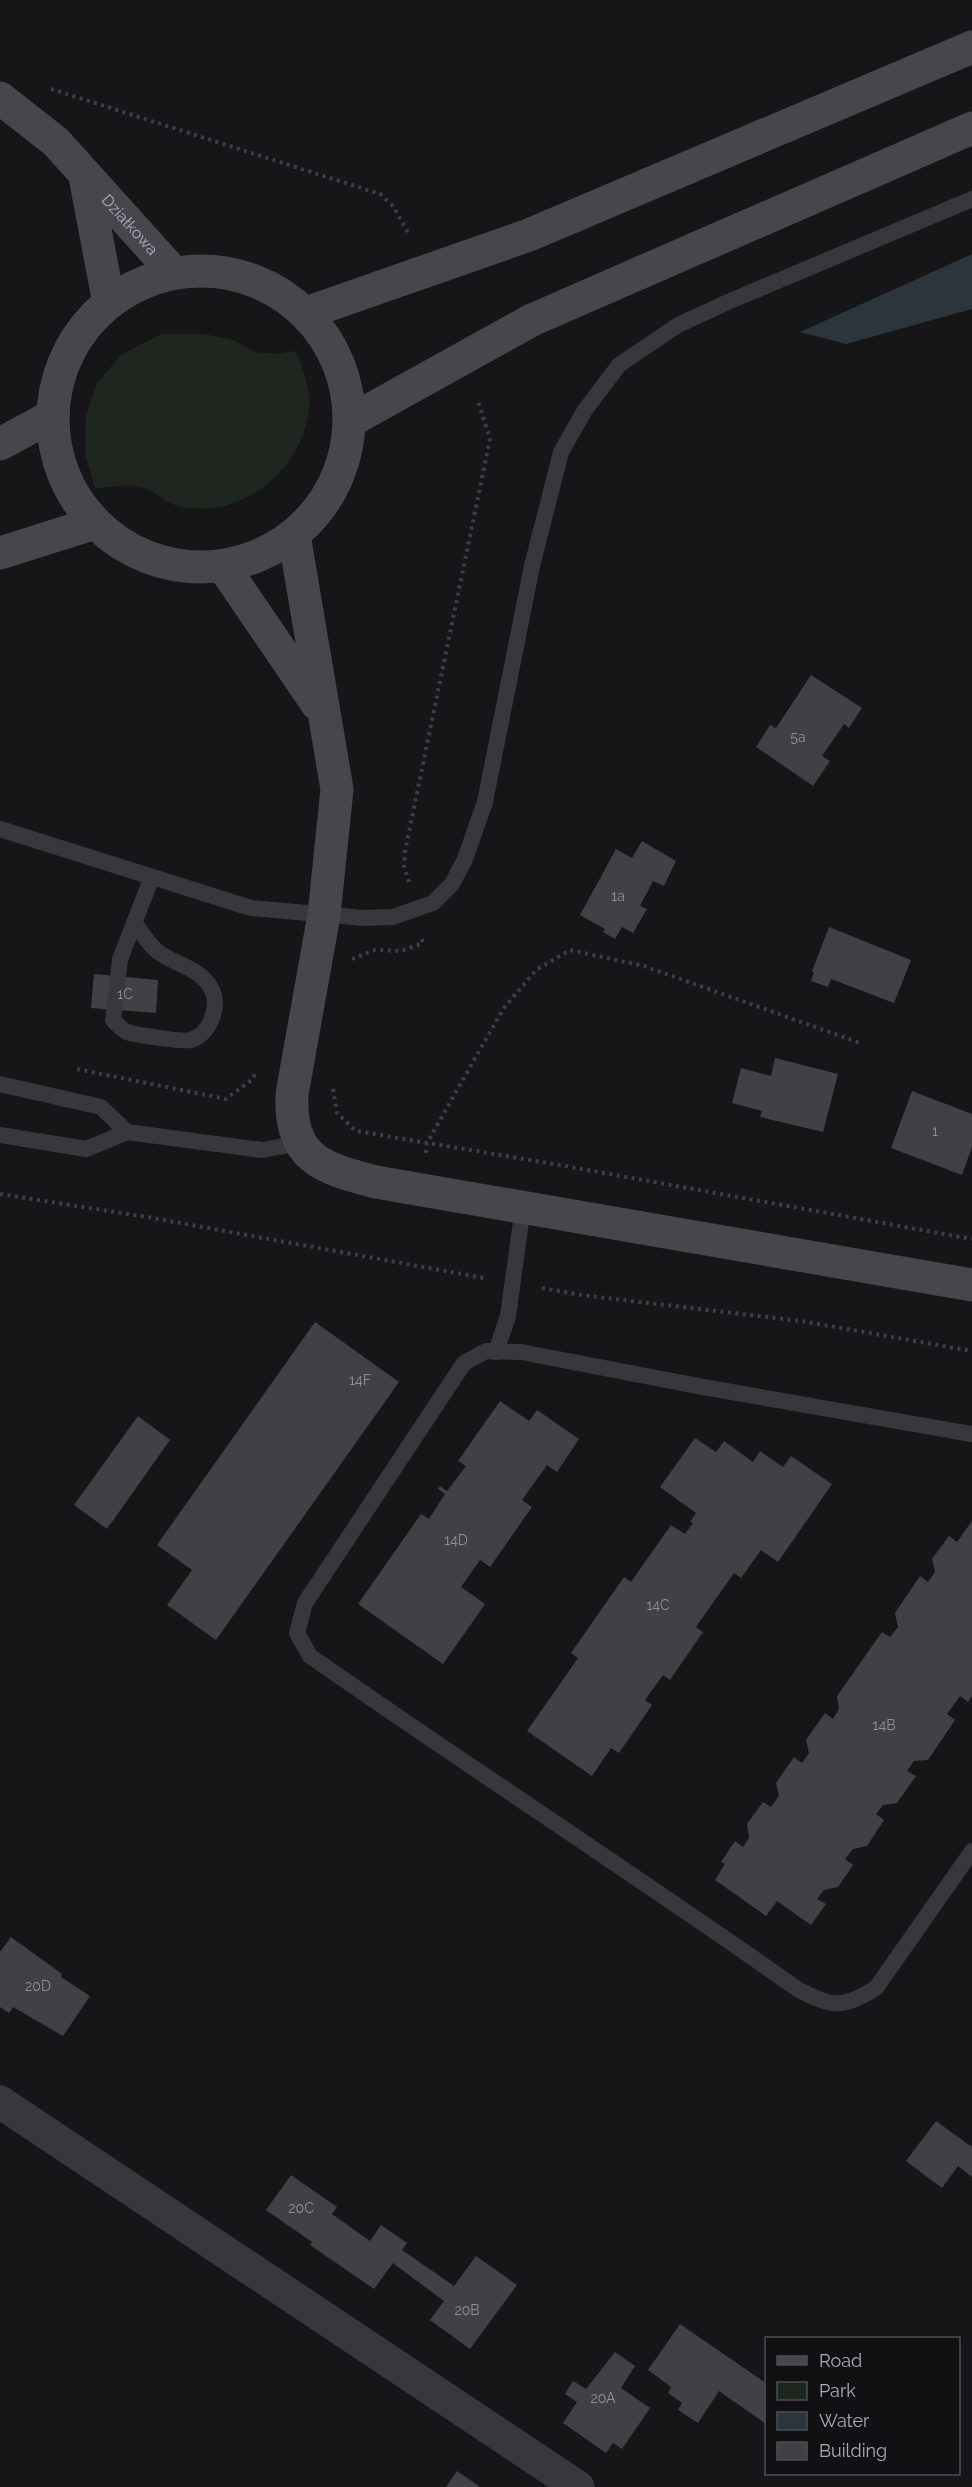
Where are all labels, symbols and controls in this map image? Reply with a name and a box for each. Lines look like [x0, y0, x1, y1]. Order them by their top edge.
street label: Działkowa [98, 190, 162, 259]
house number: 5a [790, 729, 806, 745]
house number: 1a [611, 888, 625, 904]
house number: 1C [117, 986, 133, 1002]
house number: 1 [932, 1123, 938, 1139]
house number: 14F [349, 1372, 371, 1388]
house number: 14D [444, 1532, 468, 1548]
house number: 14C [646, 1597, 670, 1613]
house number: 14B [873, 1717, 895, 1733]
house number: 20D [25, 1978, 51, 1994]
house number: 20C [288, 2200, 314, 2216]
house number: 20B [454, 2302, 480, 2318]
legend [765, 2337, 960, 2475]
text: Road [819, 2350, 862, 2371]
text: Park [819, 2380, 856, 2401]
house number: 20A [590, 2390, 616, 2406]
text: Water [819, 2410, 870, 2431]
text: Building [819, 2440, 887, 2461]

